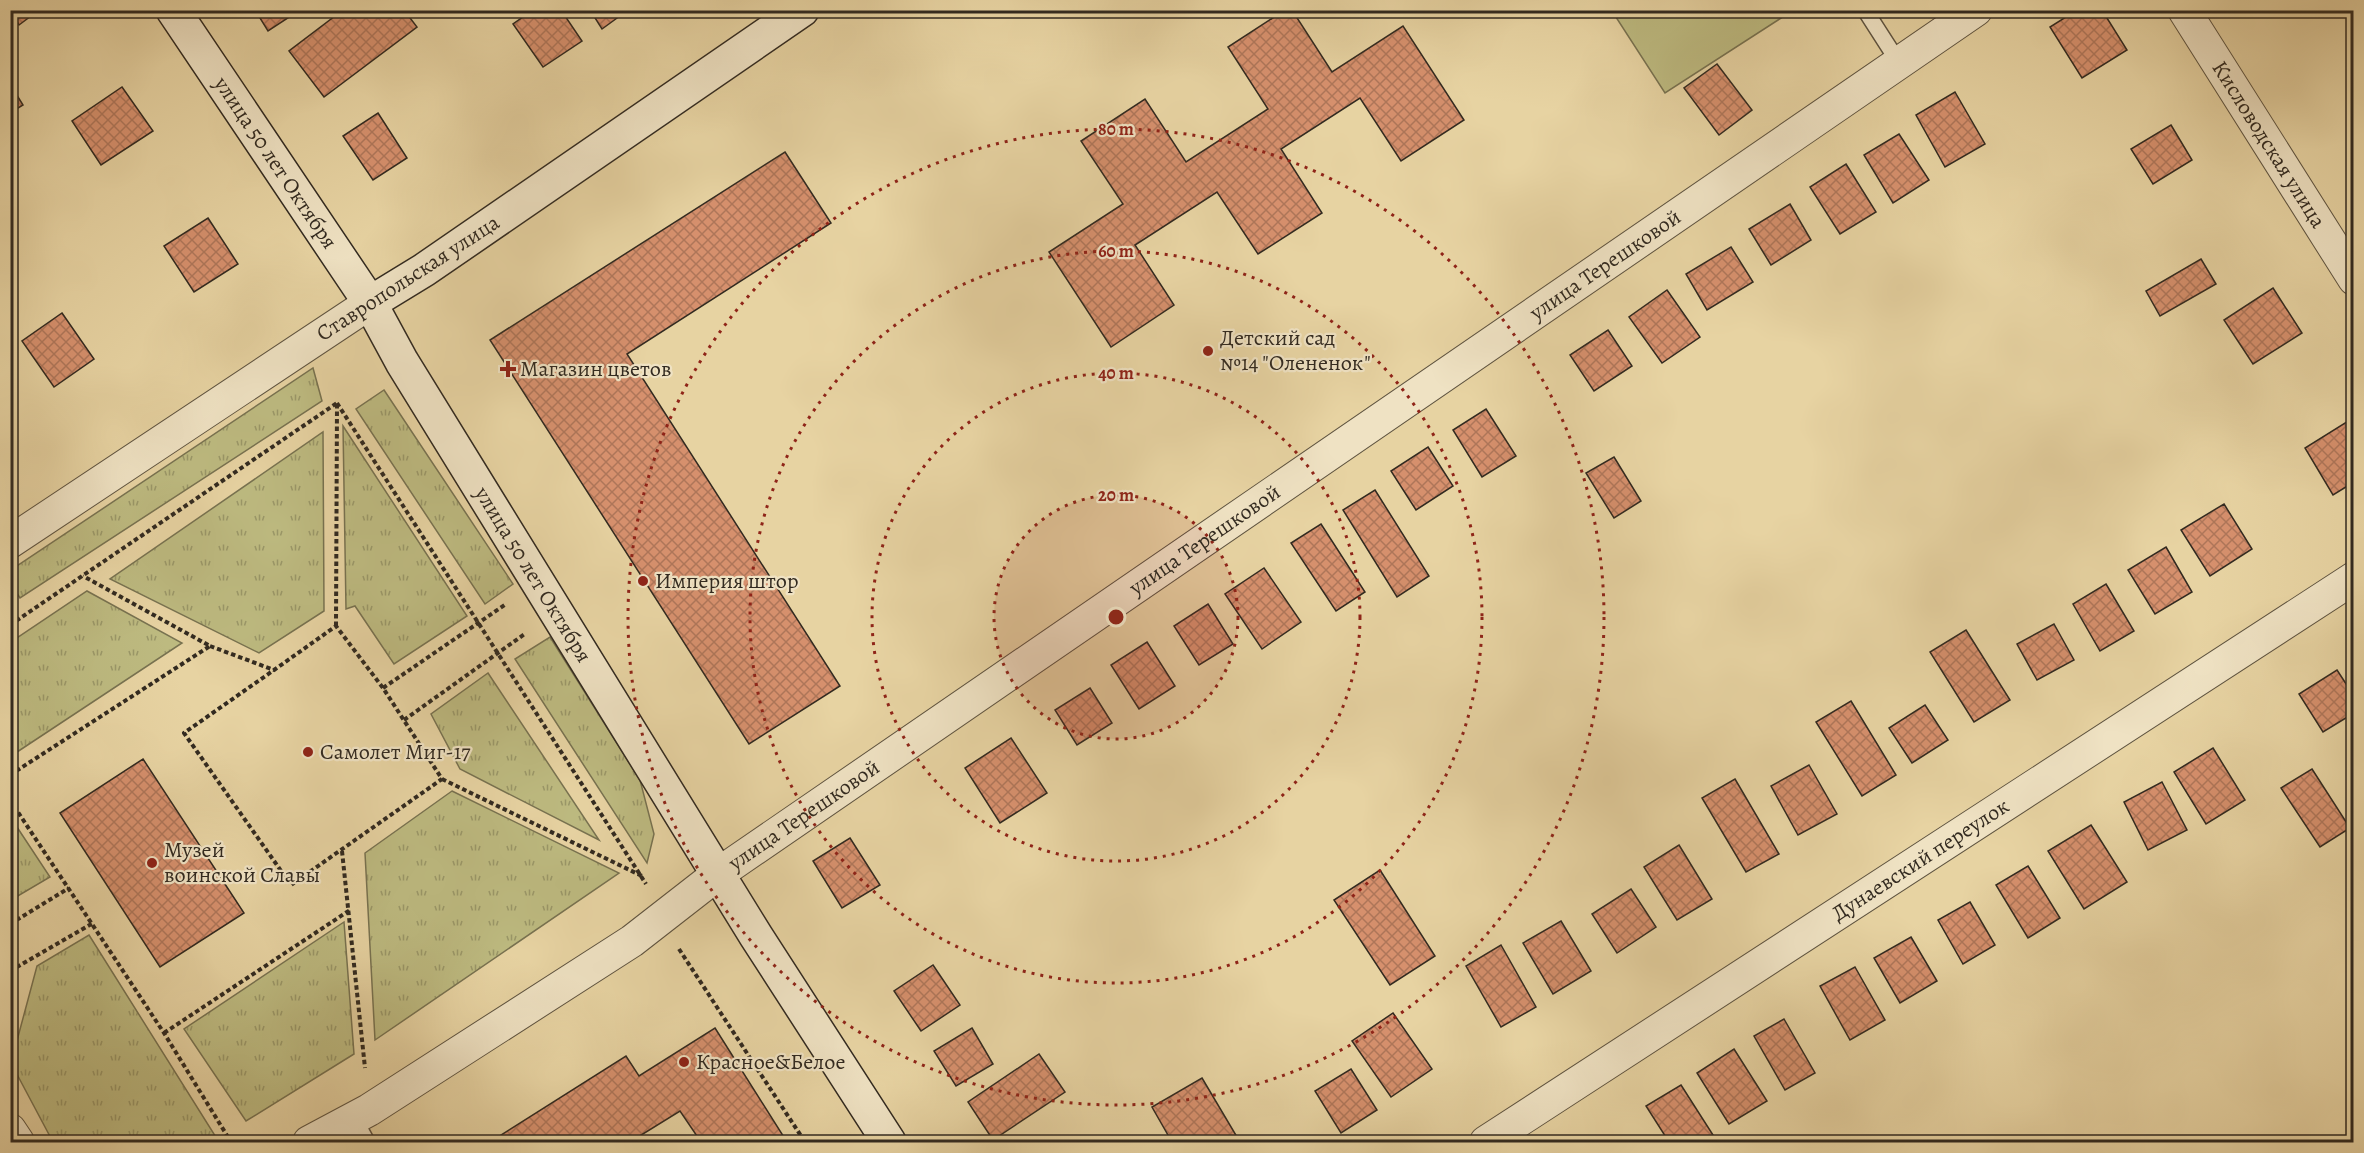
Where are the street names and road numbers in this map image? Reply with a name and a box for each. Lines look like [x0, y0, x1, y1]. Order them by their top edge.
street label: Кисловодская улица [2205, 55, 2334, 235]
street label: улица 50 лет Октября [206, 70, 344, 255]
street label: улица Терешковой [1523, 202, 1687, 328]
street label: Ставропольская улица [311, 207, 506, 349]
street label: улица Терешковой [1122, 477, 1286, 603]
street label: улица 50 лет Октября [467, 480, 599, 668]
street label: улица Терешковой [722, 752, 886, 878]
street label: Дунаевский переулок [1826, 791, 2015, 929]

